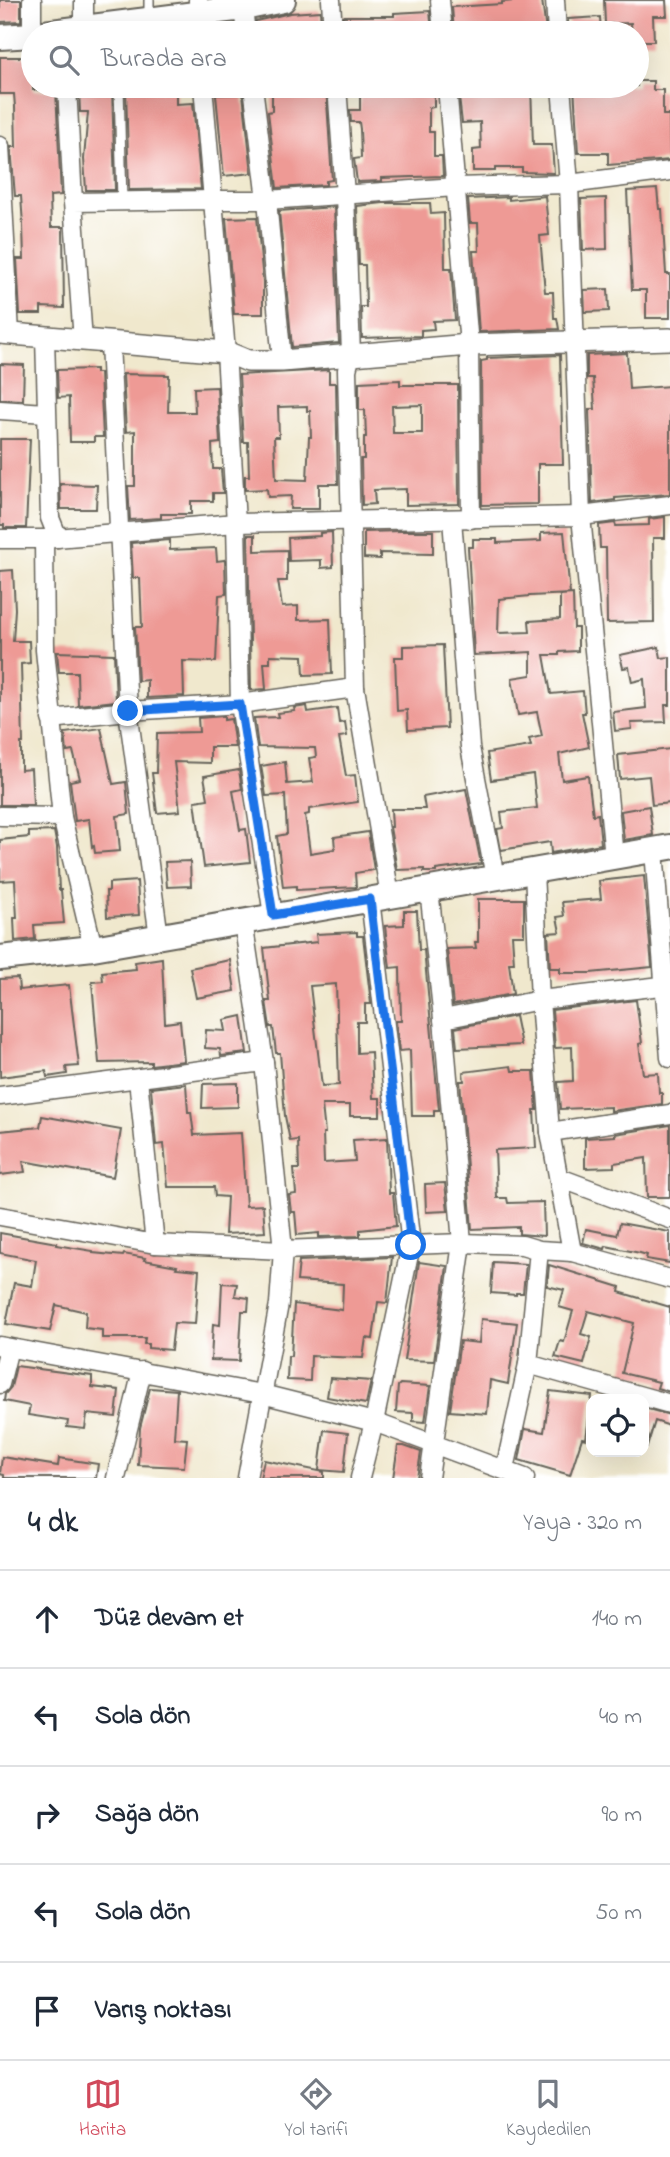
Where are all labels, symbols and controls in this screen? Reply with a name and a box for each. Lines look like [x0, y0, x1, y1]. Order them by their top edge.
search box [21, 21, 649, 98]
icon: search [45, 41, 83, 79]
text: Burada ara [101, 41, 227, 79]
route end [112, 695, 143, 726]
route start [395, 1229, 426, 1260]
map controls [586, 1394, 649, 1457]
button: locate [586, 1394, 649, 1457]
text: 4 dk [28, 1502, 78, 1546]
text: Yaya · 320 m [523, 1507, 642, 1540]
icon: ahead [28, 1600, 66, 1638]
text: Düz devam et [95, 1600, 244, 1638]
text: 140 m [592, 1603, 642, 1636]
icon: left [28, 1698, 66, 1736]
text: Sola dön [95, 1698, 190, 1736]
text: 40 m [599, 1701, 642, 1734]
icon: right [28, 1796, 66, 1834]
text: Sağa dön [95, 1796, 199, 1834]
text: 90 m [602, 1799, 642, 1832]
icon: left [28, 1894, 66, 1932]
text: Sola dön [95, 1894, 190, 1932]
text: 50 m [595, 1897, 642, 1930]
icon: arrive [28, 1992, 66, 2030]
text: Varış noktası [95, 1992, 231, 2030]
tab: Harita [79, 2075, 126, 2144]
tab: Yol tarifi [284, 2075, 348, 2144]
tab: Kaydedilen [506, 2075, 591, 2144]

